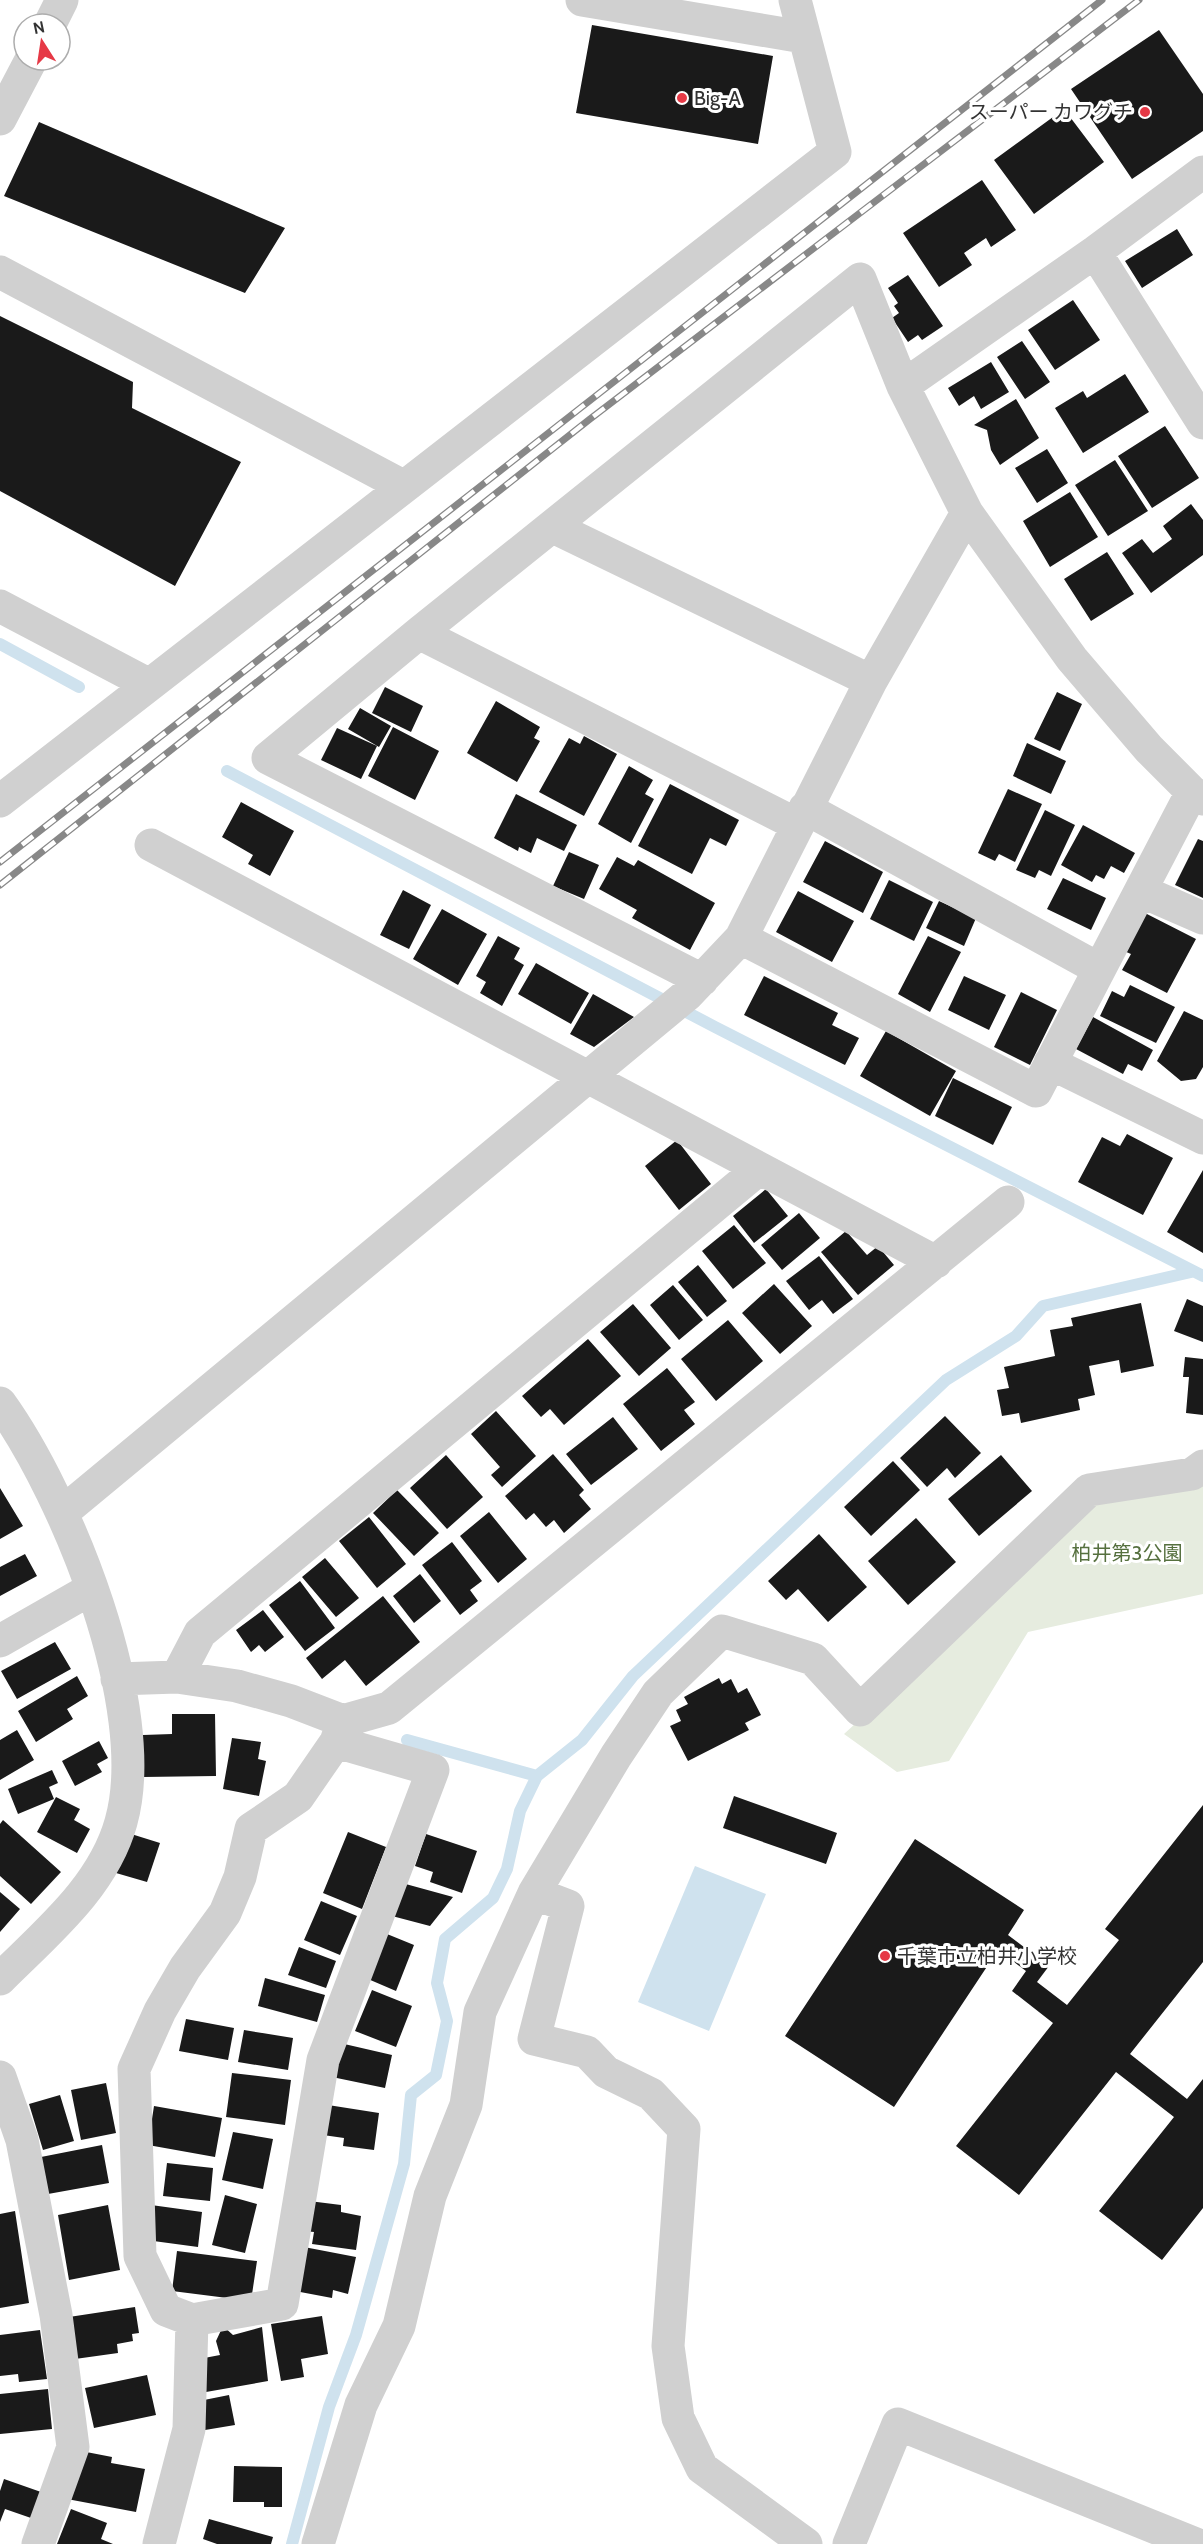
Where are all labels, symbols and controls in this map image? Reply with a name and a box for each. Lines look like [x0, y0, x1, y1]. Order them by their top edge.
north arrow [12, 12, 72, 72]
text: N [31, 17, 46, 38]
place label: Big-A [694, 86, 742, 110]
marker: Big-A [675, 91, 689, 105]
place label: スーパー カワグチ [969, 100, 1133, 124]
marker: スーパー カワグチ [1138, 105, 1152, 119]
park label: 柏井第3公園 [1072, 1541, 1182, 1565]
place label: 千葉市立柏井小学校 [897, 1944, 1077, 1968]
marker: 千葉市立柏井小学校 [878, 1949, 892, 1963]

